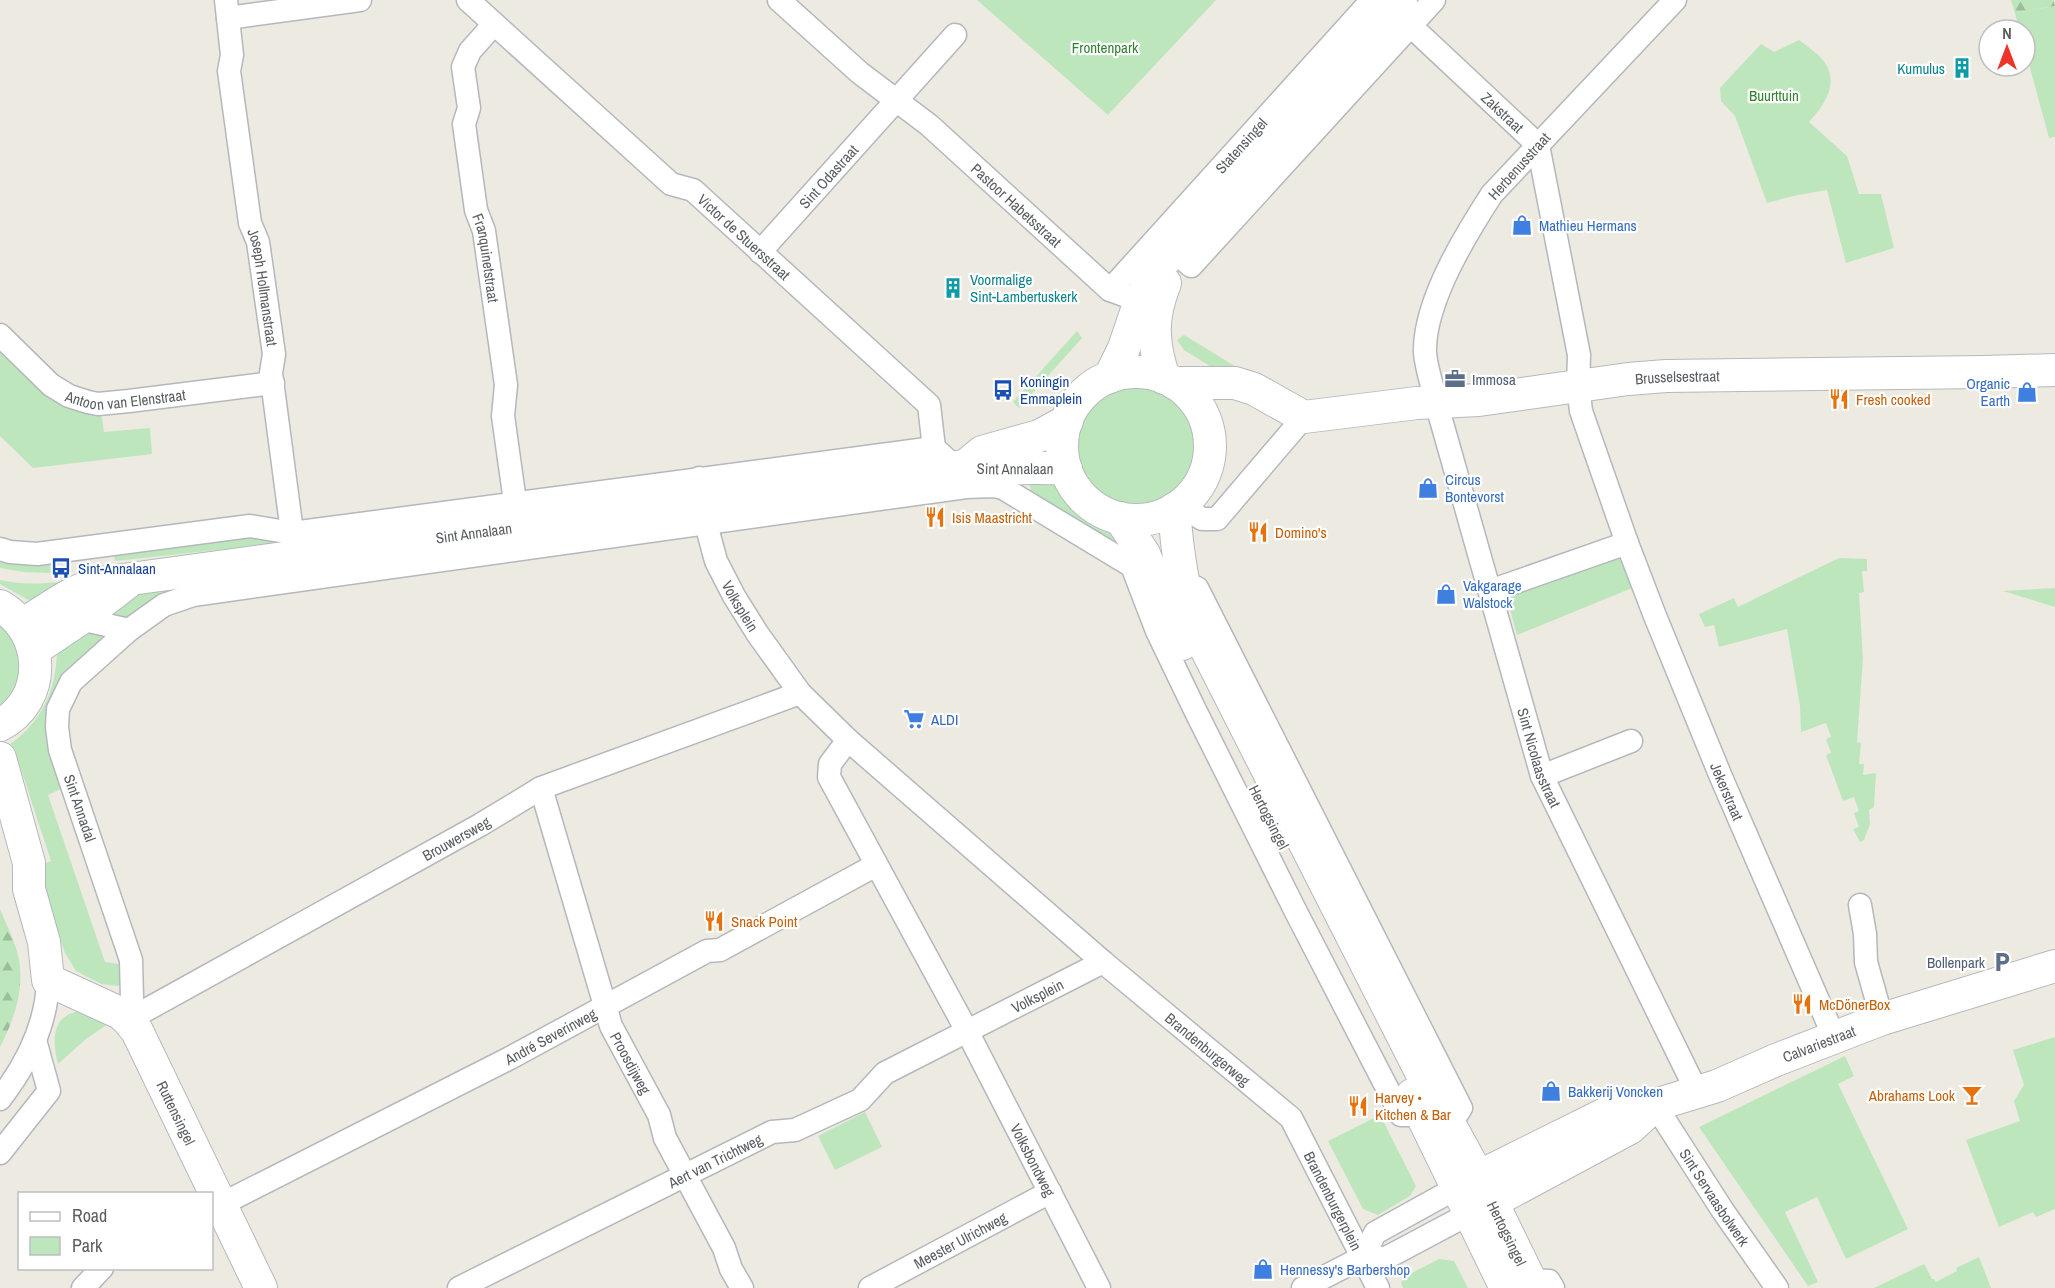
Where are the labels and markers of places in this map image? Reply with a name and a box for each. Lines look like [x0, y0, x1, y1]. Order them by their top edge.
building icon: Kumulus [1950, 56, 1974, 80]
place label: Kumulus [1897, 58, 1945, 79]
shop icon: Mathieu Hermans [1510, 213, 1534, 237]
place label: Mathieu Hermans [1539, 215, 1637, 236]
place label: Voormalige Sint-Lambertuskerk [970, 269, 1078, 307]
building icon: Voormalige Sint-Lambertuskerk [941, 276, 965, 300]
office icon: Immosa [1443, 367, 1467, 391]
place label: Immosa [1472, 369, 1516, 390]
place label: Koningin Emmaplein [1020, 371, 1082, 409]
place label: Organic Earth [1966, 373, 2010, 411]
bus stop icon: Koningin Emmaplein [991, 378, 1015, 402]
shop icon: Organic Earth [2015, 380, 2039, 404]
restaurant icon: Fresh cooked [1827, 387, 1851, 411]
place label: Fresh cooked [1856, 389, 1931, 410]
place label: Circus Bontevorst [1445, 469, 1504, 507]
shop icon: Circus Bontevorst [1416, 476, 1440, 500]
restaurant icon: Isis Maastricht [923, 505, 947, 529]
place label: Isis Maastricht [952, 507, 1033, 528]
restaurant icon: Domino's [1246, 520, 1270, 544]
place label: Domino's [1275, 522, 1327, 543]
bus stop icon: Sint-Annalaan [49, 556, 73, 580]
place label: Sint-Annalaan [78, 558, 156, 579]
place label: Vakgarage Walstock [1463, 575, 1522, 613]
shop icon: Vakgarage Walstock [1434, 582, 1458, 606]
supermarket icon: ALDI [902, 707, 926, 731]
place label: ALDI [930, 709, 958, 730]
restaurant icon: Snack Point [702, 909, 726, 933]
place label: Snack Point [731, 911, 798, 932]
parking icon: Bollenpark [1990, 950, 2014, 974]
place label: Bollenpark [1927, 952, 1986, 973]
restaurant icon: McDönerBox [1790, 992, 1814, 1016]
place label: McDönerBox [1819, 994, 1891, 1015]
shop icon: Bakkerij Voncken [1539, 1079, 1563, 1103]
place label: Bakkerij Voncken [1568, 1081, 1663, 1102]
bar icon: Abrahams Look [1960, 1083, 1984, 1107]
place label: Abrahams Look [1868, 1085, 1956, 1106]
place label: Harvey • Kitchen & Bar [1375, 1087, 1451, 1125]
restaurant icon: Harvey • Kitchen & Bar [1346, 1094, 1370, 1118]
shop icon: Hennessy's Barbershop [1251, 1257, 1275, 1281]
place label: Hennessy's Barbershop [1280, 1259, 1410, 1280]

